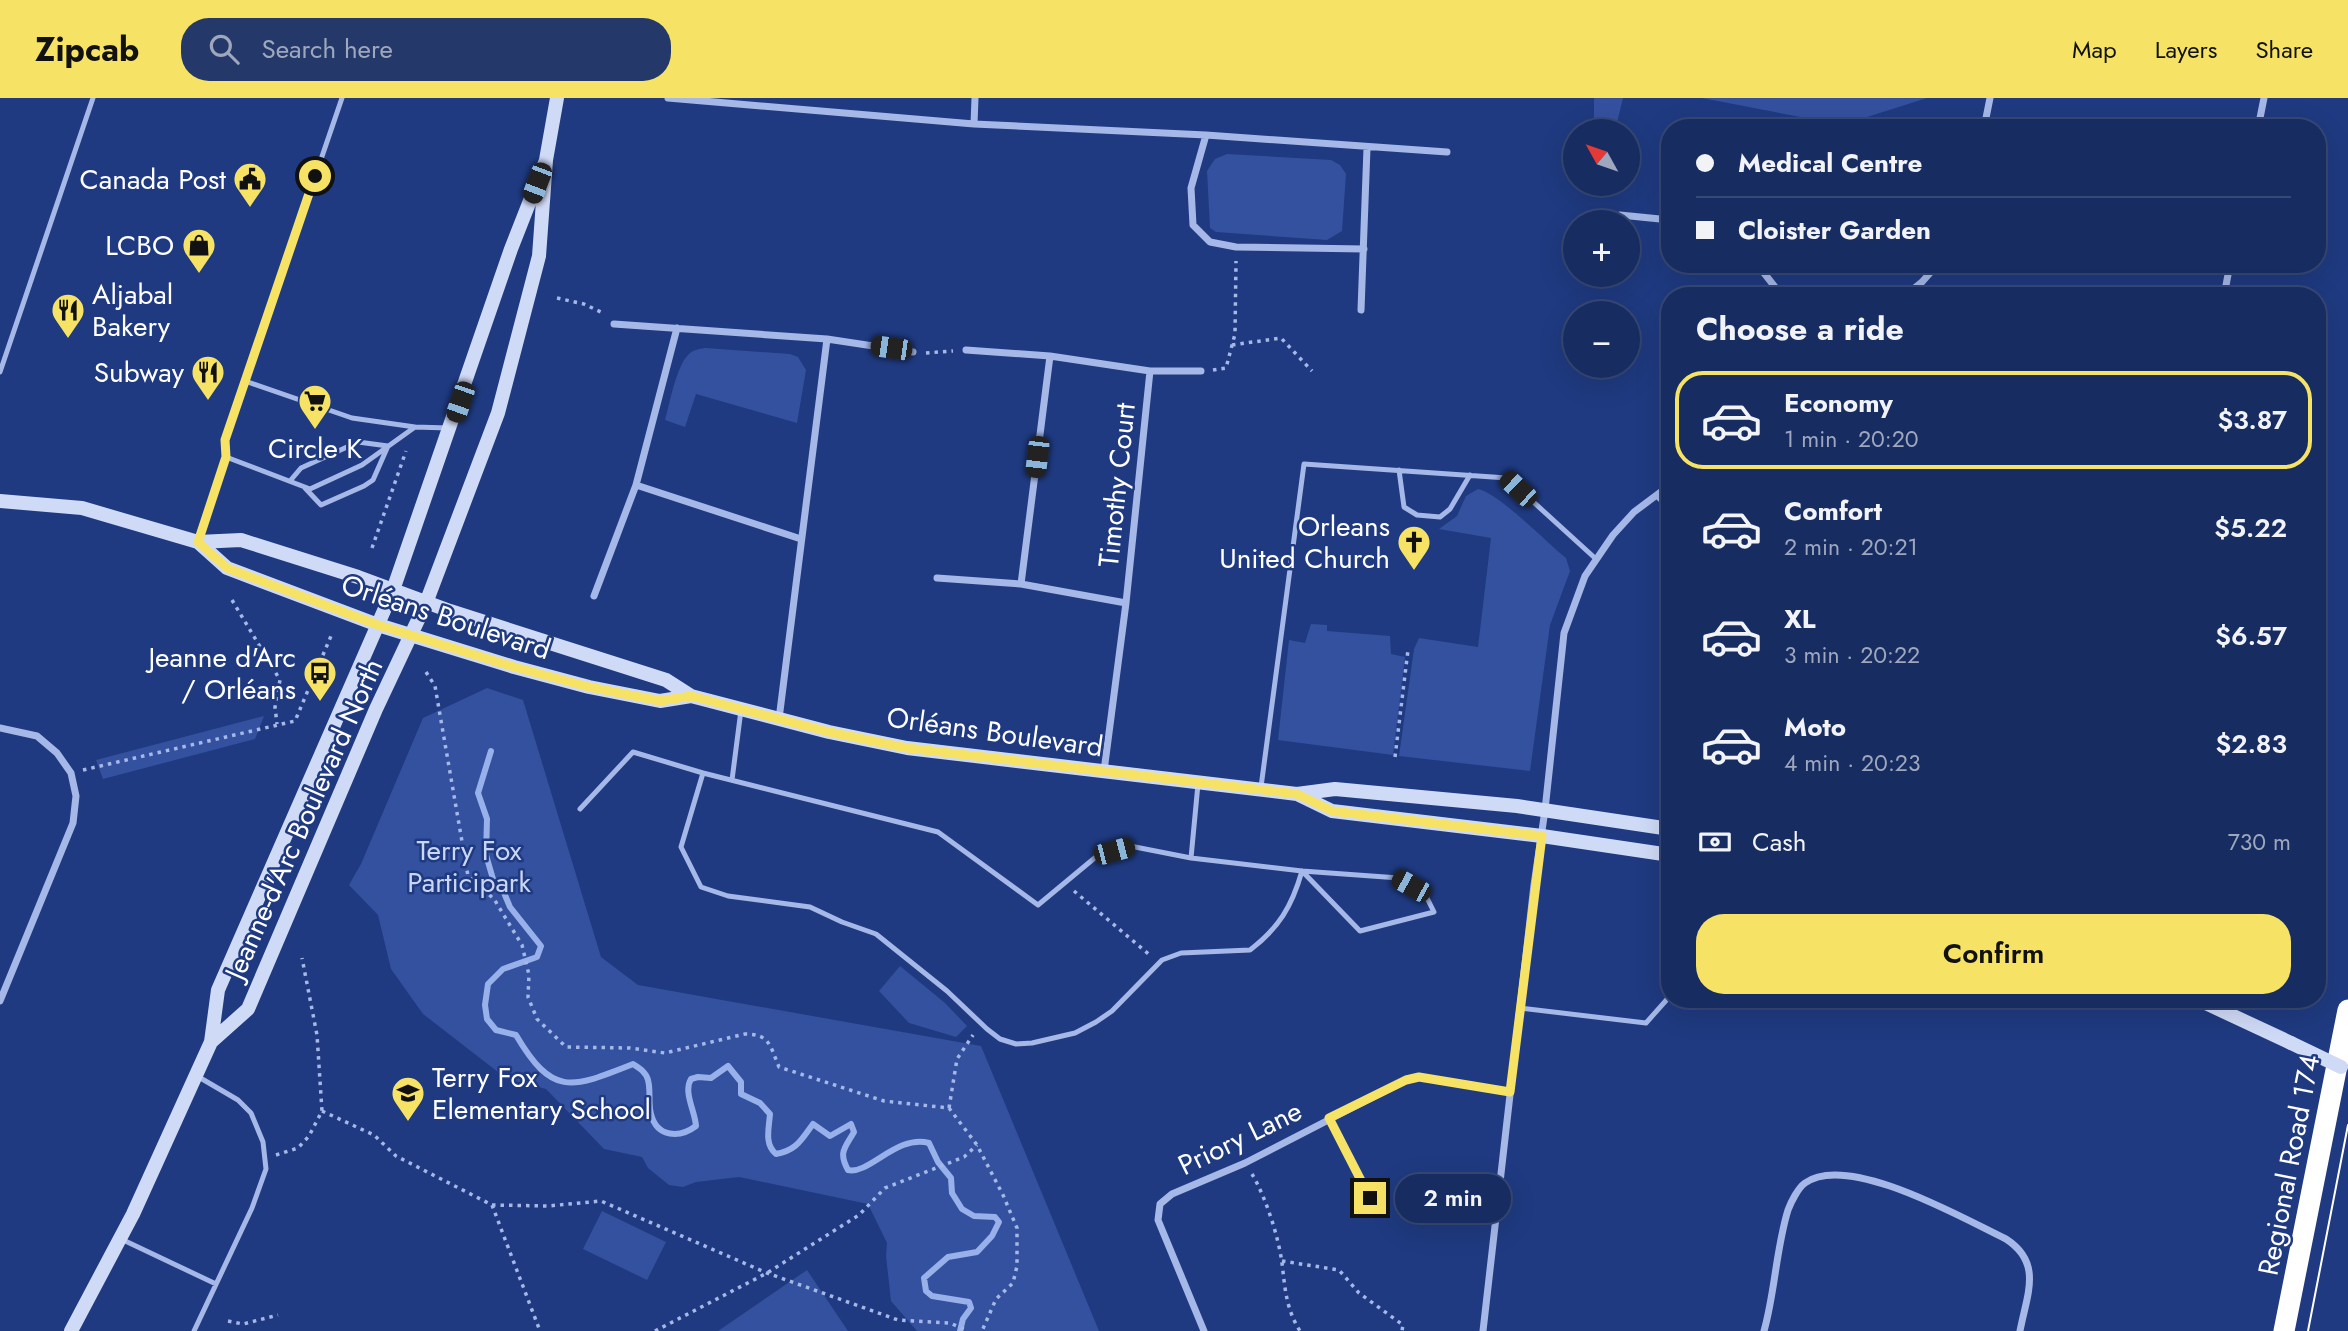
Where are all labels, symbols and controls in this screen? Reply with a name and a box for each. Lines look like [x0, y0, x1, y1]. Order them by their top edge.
search box [181, 18, 671, 81]
text: Zipcab [35, 26, 139, 73]
icon: search [205, 30, 243, 68]
text: Search here [261, 30, 393, 68]
text: Map [2072, 32, 2117, 67]
text: Layers [2155, 32, 2217, 67]
text: Share [2255, 32, 2313, 67]
north arrow [1563, 119, 1640, 196]
map controls [1563, 119, 1640, 378]
text: Medical Centre [1738, 144, 1923, 182]
place label: Canada Post [80, 159, 226, 200]
public building icon: Canada Post [231, 160, 269, 209]
route start [299, 160, 331, 192]
car [520, 160, 555, 206]
button: + [1563, 210, 1640, 287]
text: Cloister Garden [1738, 211, 1931, 249]
place label: LCBO [105, 225, 174, 266]
shop icon: LCBO [180, 226, 218, 275]
place label: Aljabal Bakery [92, 274, 173, 347]
restaurant icon: Aljabal Bakery [49, 291, 87, 340]
button: − [1563, 301, 1640, 378]
text: Choose a ride [1696, 306, 1904, 352]
car [869, 335, 914, 361]
place label: Subway [94, 352, 185, 393]
restaurant icon: Subway [189, 353, 227, 402]
car [444, 379, 477, 425]
supermarket icon: Circle K [296, 382, 334, 431]
text: Economy [1784, 384, 1893, 422]
icon: car [1700, 389, 1763, 452]
street label: Timothy Court [1088, 401, 1146, 569]
text: $3.87 [2218, 401, 2287, 439]
text: 1 min · 20:20 [1784, 422, 1919, 456]
place label: Circle K [268, 428, 362, 469]
car [1025, 435, 1050, 479]
car [1496, 467, 1541, 511]
text: Comfort [1784, 492, 1882, 530]
icon: car [1700, 497, 1763, 560]
place label: Orleans United Church [1219, 506, 1390, 579]
text: $5.22 [2214, 509, 2287, 547]
church icon: Orleans United Church [1395, 523, 1433, 572]
text: 2 min · 20:21 [1784, 530, 1918, 564]
street label: Orléans Boulevard [336, 564, 556, 670]
text: XL [1784, 600, 1816, 638]
icon: car [1700, 605, 1763, 668]
text: $6.57 [2215, 617, 2287, 655]
place label: Jeanne d'Arc / Orléans [144, 637, 296, 710]
text: 3 min · 20:22 [1784, 638, 1920, 672]
street label: Jeanne-d'Arc Boulevard North [213, 652, 393, 990]
bus stop icon: Jeanne d'Arc / Orléans [301, 654, 339, 703]
street label: Orléans Boulevard [884, 697, 1106, 767]
text: Moto [1784, 708, 1846, 746]
icon: car [1700, 713, 1763, 776]
text: $2.83 [2215, 725, 2287, 763]
text: 4 min · 20:23 [1784, 746, 1920, 780]
icon: cash [1696, 823, 1734, 861]
text: Cash [1752, 823, 1806, 861]
text: 730 m [2228, 825, 2291, 859]
park label: Terry Fox Participark [407, 830, 531, 903]
car [1091, 835, 1138, 867]
car [1388, 867, 1435, 905]
button: Confirm [1696, 914, 2291, 994]
street label: Regional Road 174 [2248, 1051, 2330, 1279]
place label: Terry Fox Elementary School [432, 1057, 651, 1130]
school or university icon: Terry Fox Elementary School [389, 1074, 427, 1123]
street label: Priory Lane [1171, 1090, 1309, 1186]
callout: 2 min [1394, 1174, 1510, 1222]
text: 2 min [1423, 1181, 1483, 1215]
route end [1354, 1182, 1386, 1214]

